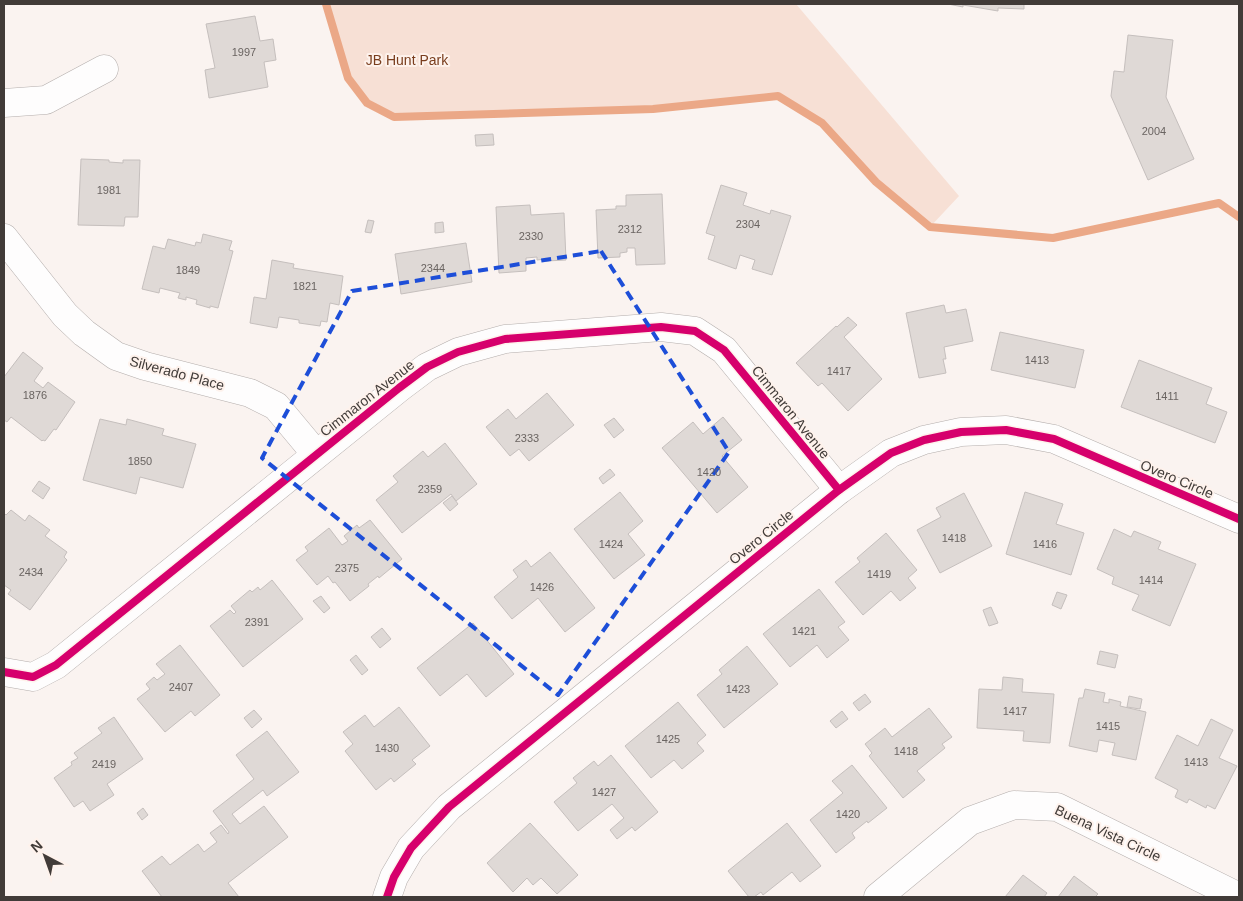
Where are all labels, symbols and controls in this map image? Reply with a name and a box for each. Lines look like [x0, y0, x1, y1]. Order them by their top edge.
house number: 1997 [232, 46, 256, 58]
park label: JB Hunt Park [366, 52, 449, 68]
house number: 2004 [1142, 125, 1166, 137]
house number: 1981 [97, 184, 121, 196]
house number: 2304 [736, 218, 760, 230]
house number: 2312 [618, 223, 642, 235]
house number: 2330 [519, 230, 543, 242]
house number: 2344 [421, 262, 445, 274]
house number: 1849 [176, 264, 200, 276]
house number: 1821 [293, 280, 317, 292]
street label: Silverado Place [128, 353, 226, 393]
house number: 1413 [1025, 354, 1049, 366]
street label: Cimmaron Avenue [317, 356, 417, 440]
street label: Cimmaron Avenue [749, 362, 834, 462]
house number: 1417 [827, 365, 851, 377]
house number: 1876 [23, 389, 47, 401]
house number: 1411 [1155, 390, 1179, 402]
house number: 2333 [515, 432, 539, 444]
house number: 1850 [128, 455, 152, 467]
street label: Overo Circle [1138, 456, 1216, 502]
house number: 1420 [697, 466, 721, 478]
house number: 2359 [418, 483, 442, 495]
street label: Overo Circle [726, 506, 796, 568]
house number: 1418 [942, 532, 966, 544]
house number: 1424 [599, 538, 623, 550]
house number: 1416 [1033, 538, 1057, 550]
house number: 2375 [335, 562, 359, 574]
house number: 2434 [19, 566, 43, 578]
house number: 1419 [867, 568, 891, 580]
house number: 1414 [1139, 574, 1163, 586]
house number: 1426 [530, 581, 554, 593]
house number: 2391 [245, 616, 269, 628]
house number: 1421 [792, 625, 816, 637]
house number: 2407 [169, 681, 193, 693]
house number: 1423 [726, 683, 750, 695]
house number: 1417 [1003, 705, 1027, 717]
house number: 1415 [1096, 720, 1120, 732]
house number: 1425 [656, 733, 680, 745]
house number: 1430 [375, 742, 399, 754]
house number: 1418 [894, 745, 918, 757]
house number: 1413 [1184, 756, 1208, 768]
house number: 2419 [92, 758, 116, 770]
house number: 1427 [592, 786, 616, 798]
street label: Buena Vista Circle [1053, 801, 1164, 865]
house number: 1420 [836, 808, 860, 820]
north arrow [20, 831, 70, 881]
text: N [27, 837, 46, 856]

